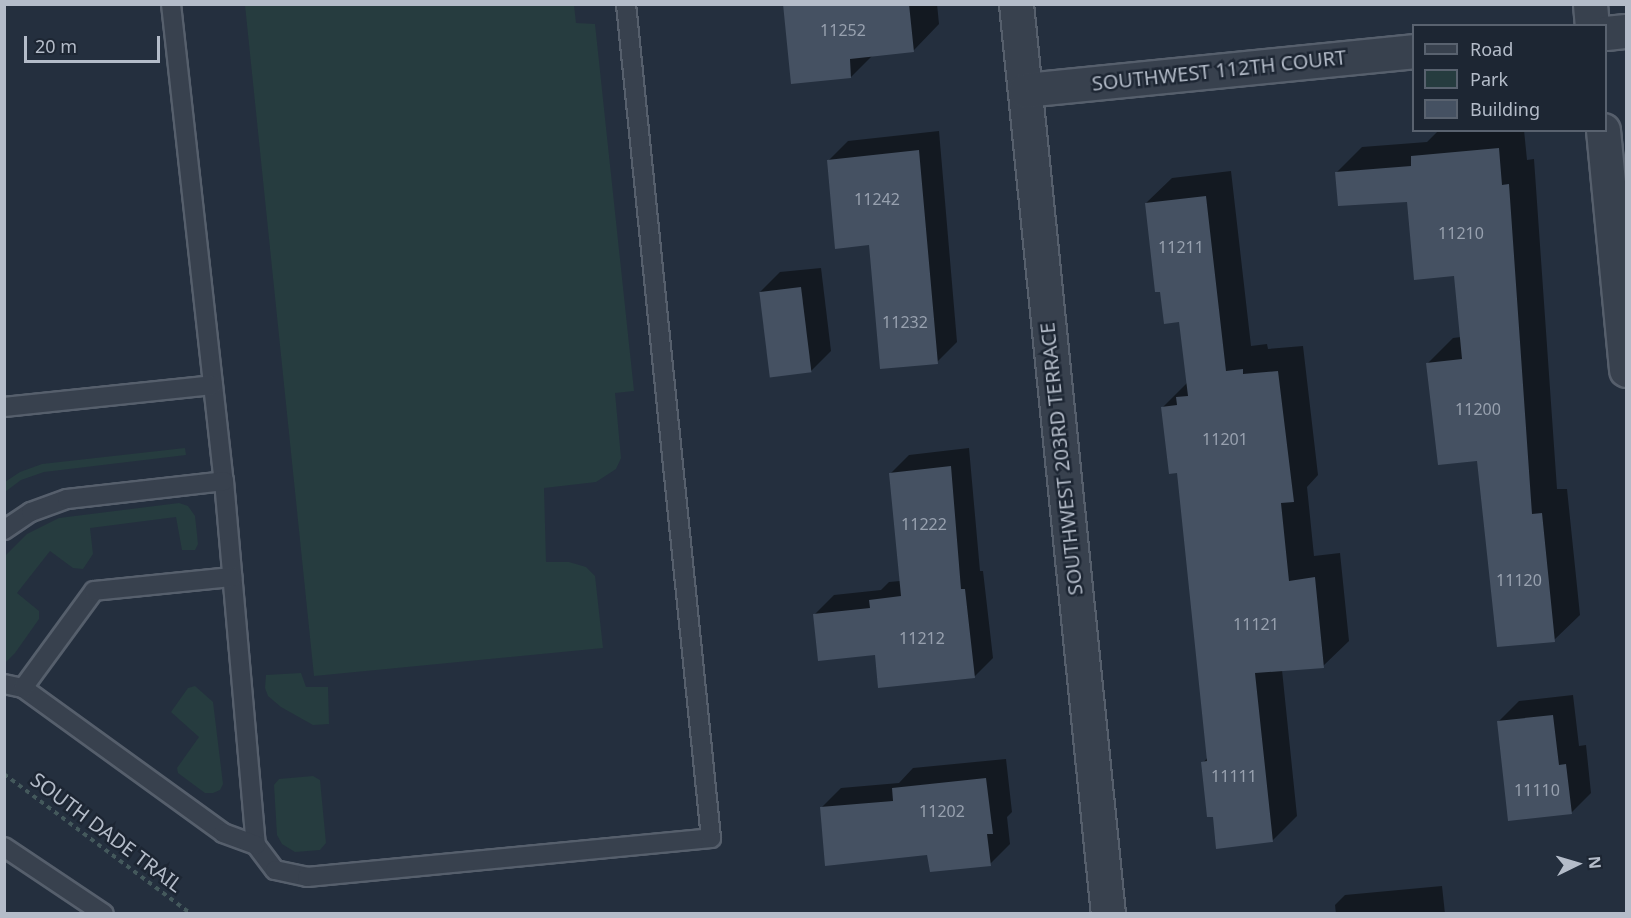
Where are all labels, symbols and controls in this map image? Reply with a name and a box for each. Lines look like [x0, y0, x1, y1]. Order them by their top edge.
house number: 11252 [820, 20, 866, 40]
scale bar [27, 24, 164, 62]
legend [1412, 24, 1607, 132]
text: 20 m [35, 34, 77, 58]
text: Road [1470, 37, 1513, 61]
street label: SOUTHWEST 112TH COURT [1091, 45, 1347, 95]
text: Park [1470, 67, 1508, 91]
text: Building [1470, 97, 1540, 121]
house number: 11242 [854, 189, 900, 209]
house number: 11210 [1438, 223, 1484, 243]
house number: 11211 [1158, 237, 1204, 257]
house number: 11232 [882, 312, 928, 332]
street label: SOUTHWEST 203RD TERRACE [1035, 321, 1087, 597]
house number: 11200 [1455, 399, 1501, 419]
house number: 11201 [1202, 429, 1248, 449]
house number: 11222 [901, 514, 947, 534]
house number: 11120 [1496, 570, 1542, 590]
house number: 11121 [1233, 614, 1279, 634]
house number: 11212 [899, 628, 945, 648]
house number: 11111 [1211, 766, 1257, 786]
street label: SOUTH DADE TRAIL [26, 767, 188, 897]
house number: 11110 [1514, 780, 1560, 800]
house number: 11202 [919, 801, 965, 821]
north arrow [1547, 834, 1607, 894]
text: N [1583, 855, 1606, 870]

